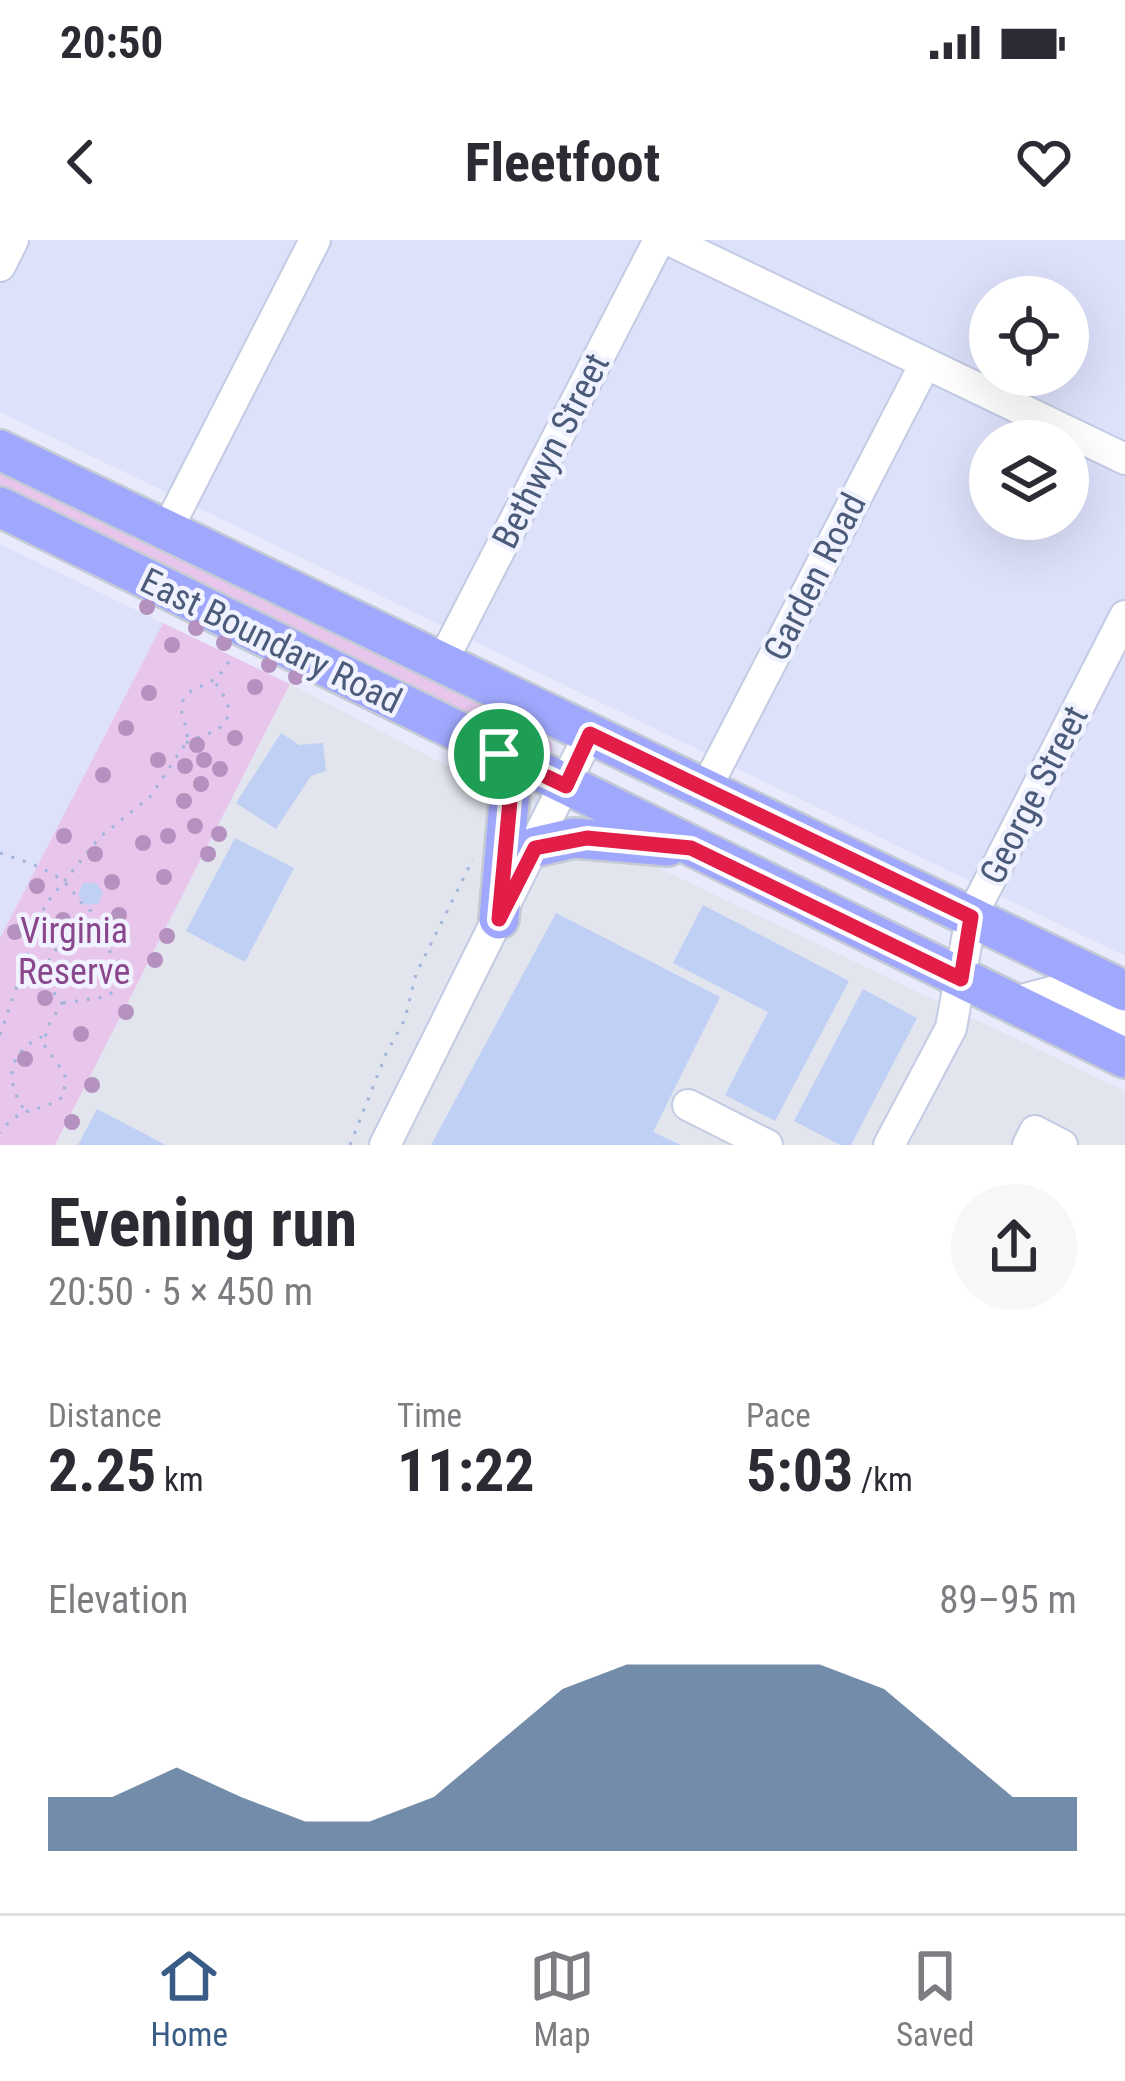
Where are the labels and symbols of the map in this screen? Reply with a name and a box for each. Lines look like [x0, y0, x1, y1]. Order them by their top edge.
street label: Bethwyn Street [484, 347, 618, 555]
street label: Garden Road [755, 486, 875, 668]
street label: East Boundary Road [134, 560, 408, 722]
street label: George Street [971, 699, 1097, 891]
pin [448, 703, 550, 805]
park label: Virginia Reserve [18, 910, 130, 993]

